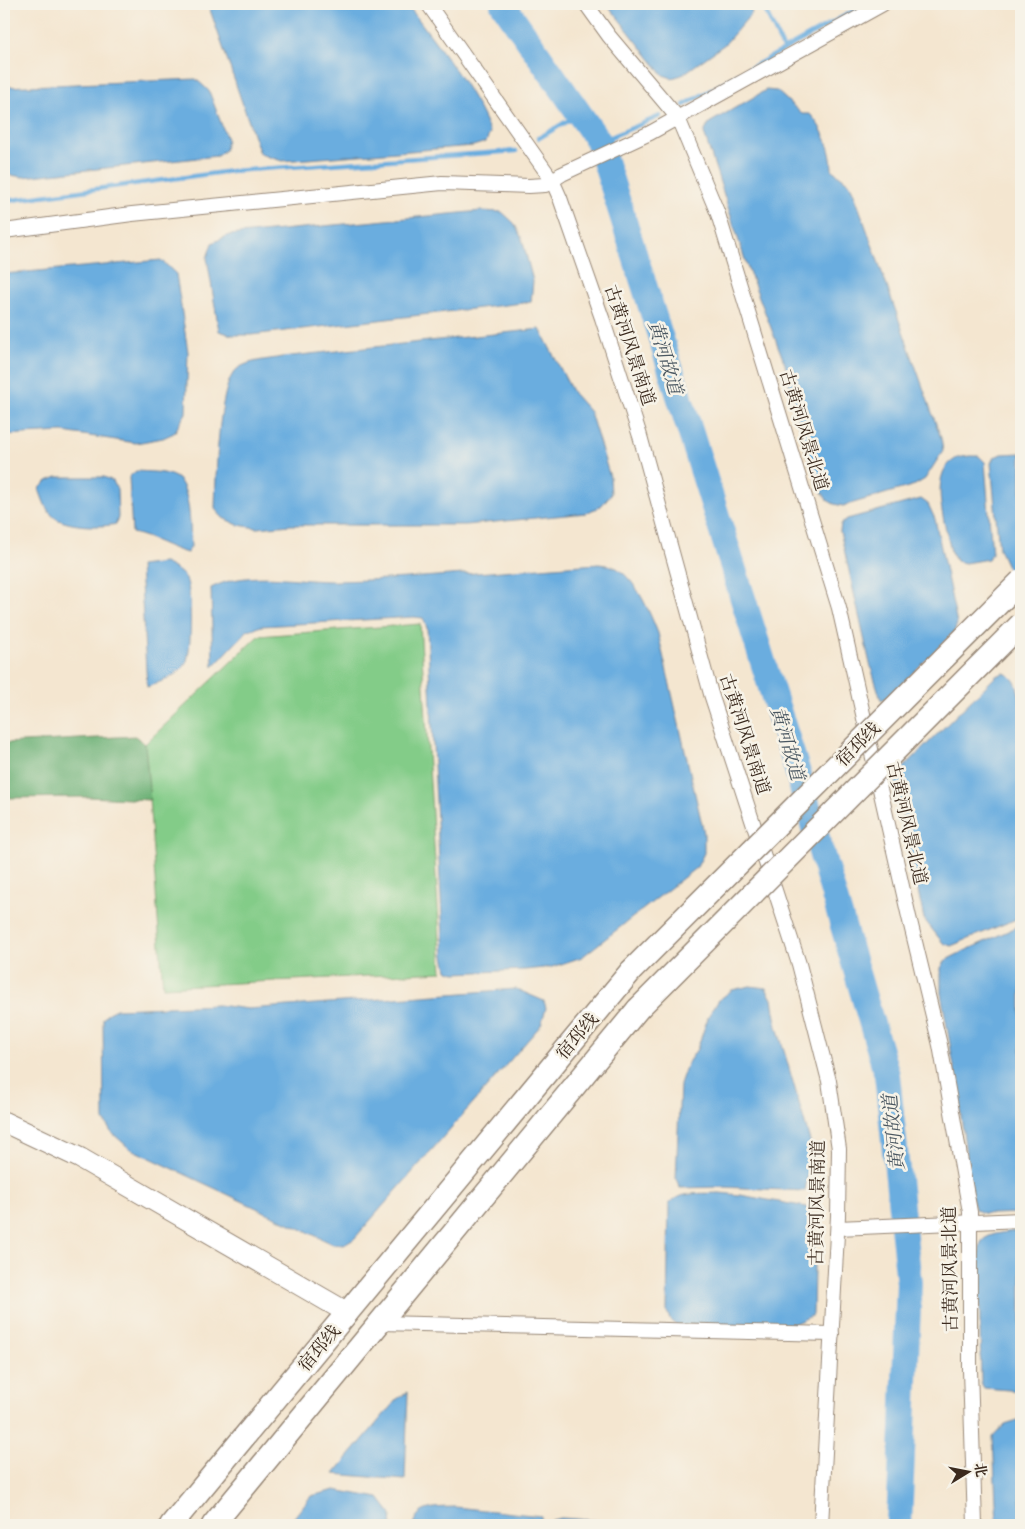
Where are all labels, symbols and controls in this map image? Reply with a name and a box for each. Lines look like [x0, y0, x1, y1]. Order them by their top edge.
street label: 古黄河风景南道 [600, 282, 660, 408]
water label: 黄河故道 [643, 317, 689, 400]
street label: 古黄河风景北道 [775, 367, 833, 493]
street label: 古黄河风景南道 [715, 671, 775, 797]
water label: 黄河故道 [765, 703, 811, 786]
street label: 宿邳线 [831, 717, 885, 771]
street label: 古黄河风景北道 [882, 759, 932, 887]
street label: 宿邳线 [551, 1008, 603, 1064]
water label: 黄河故道 [878, 1091, 909, 1172]
street label: 古黄河风景南道 [805, 1140, 829, 1266]
street label: 古黄河风景北道 [938, 1206, 962, 1332]
street label: 宿邳线 [293, 1320, 345, 1376]
north arrow [942, 1446, 992, 1496]
text: 北 [971, 1461, 990, 1478]

